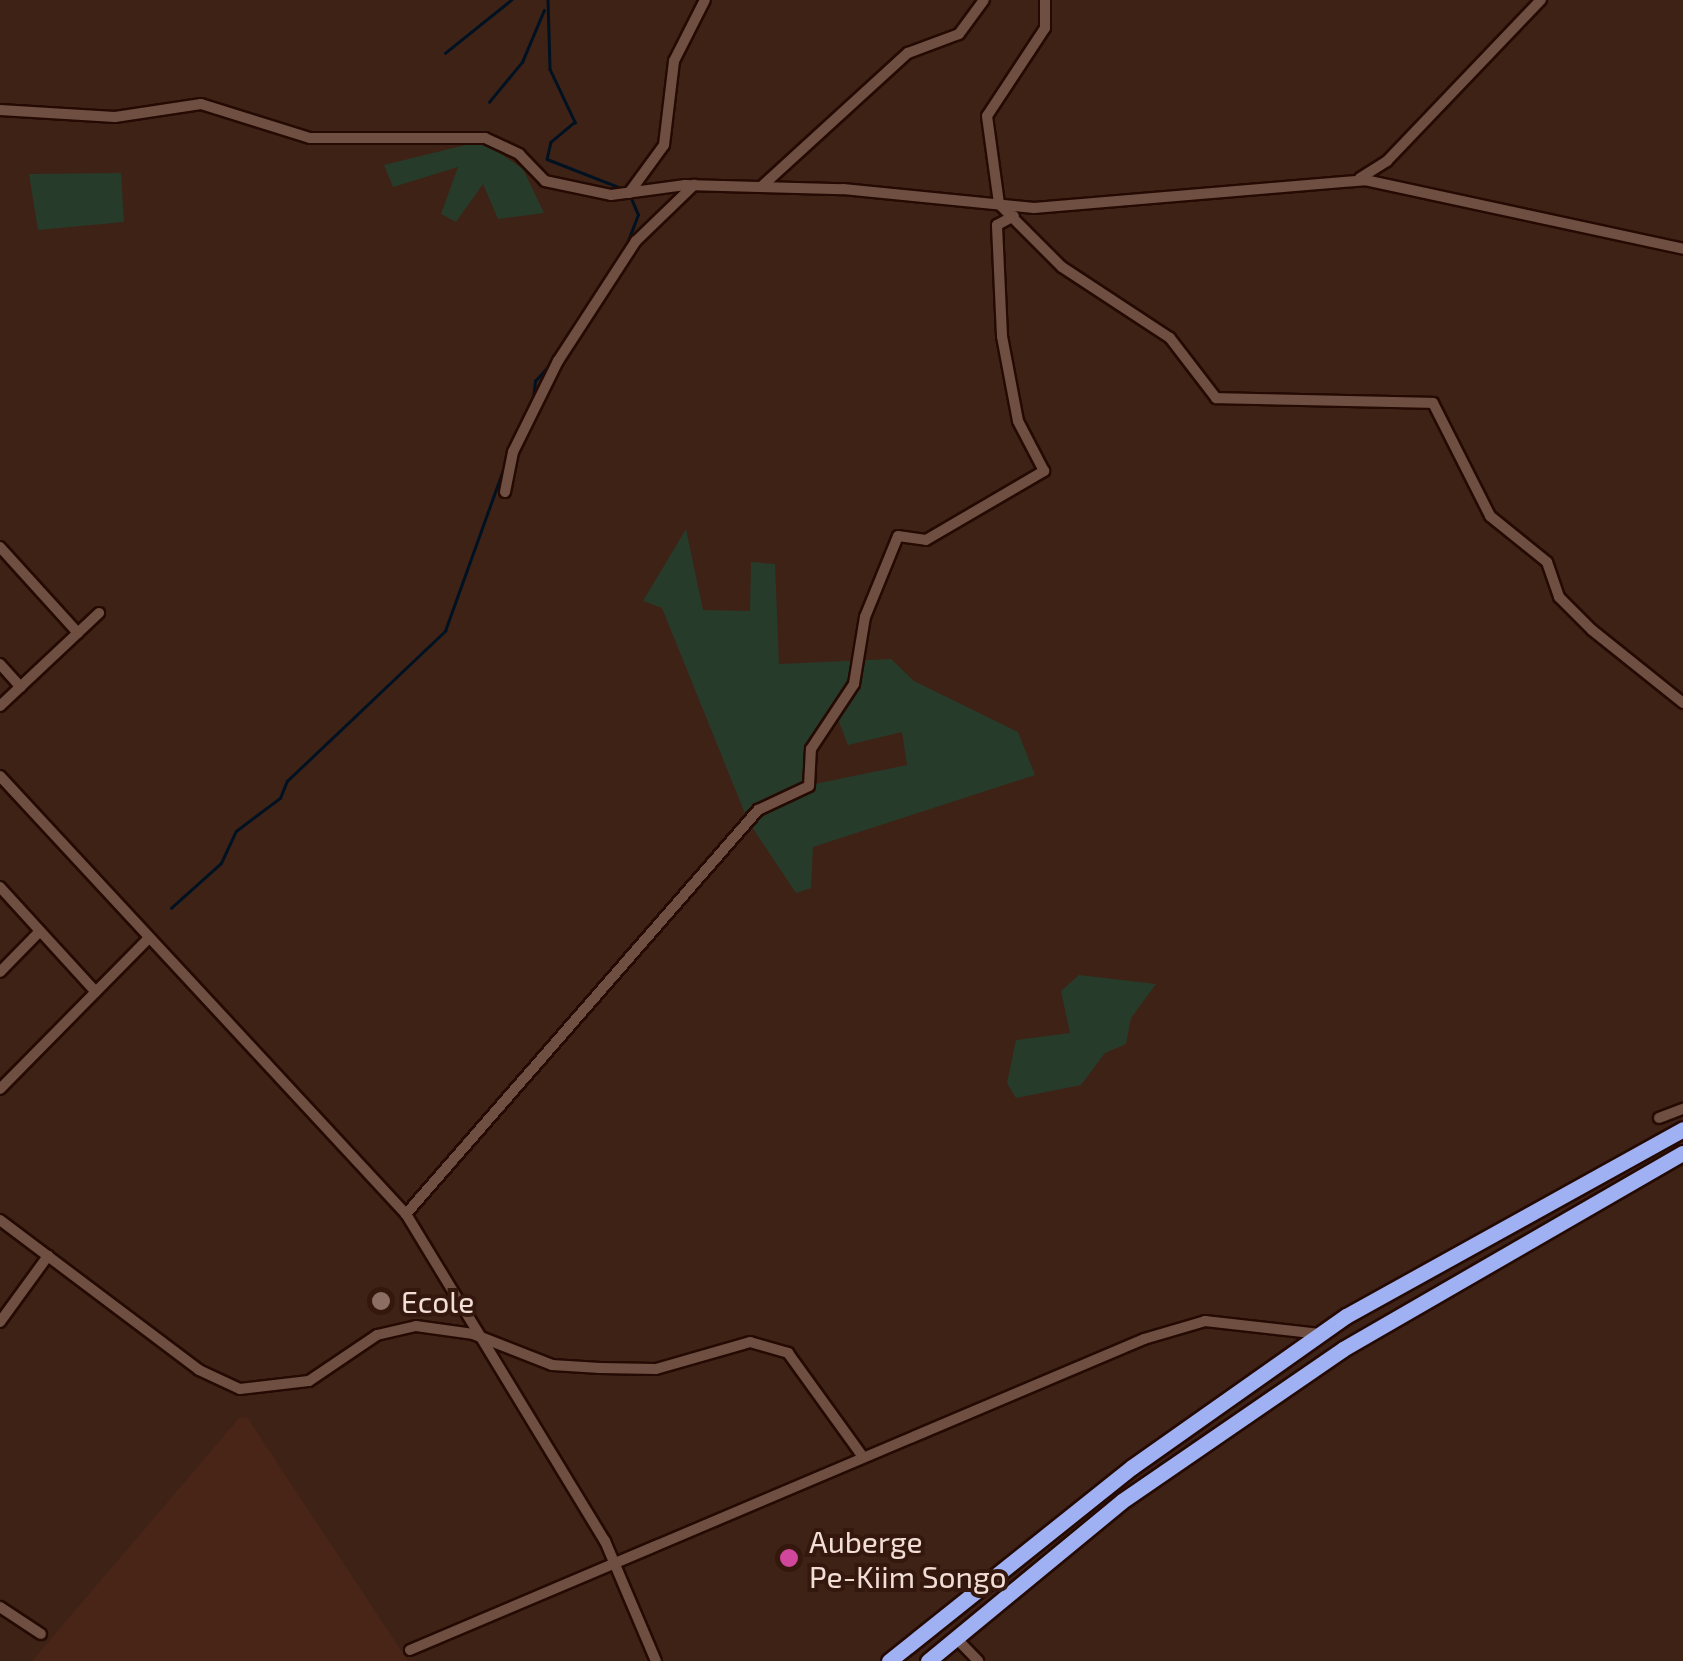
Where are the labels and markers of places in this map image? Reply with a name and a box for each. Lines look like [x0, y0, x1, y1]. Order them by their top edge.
place label: Ecole [401, 1283, 474, 1319]
marker: Ecole [370, 1290, 392, 1312]
place label: Auberge Pe-Kiim Songo [809, 1523, 1007, 1594]
marker: Auberge Pe-Kiim Songo [778, 1547, 800, 1569]

